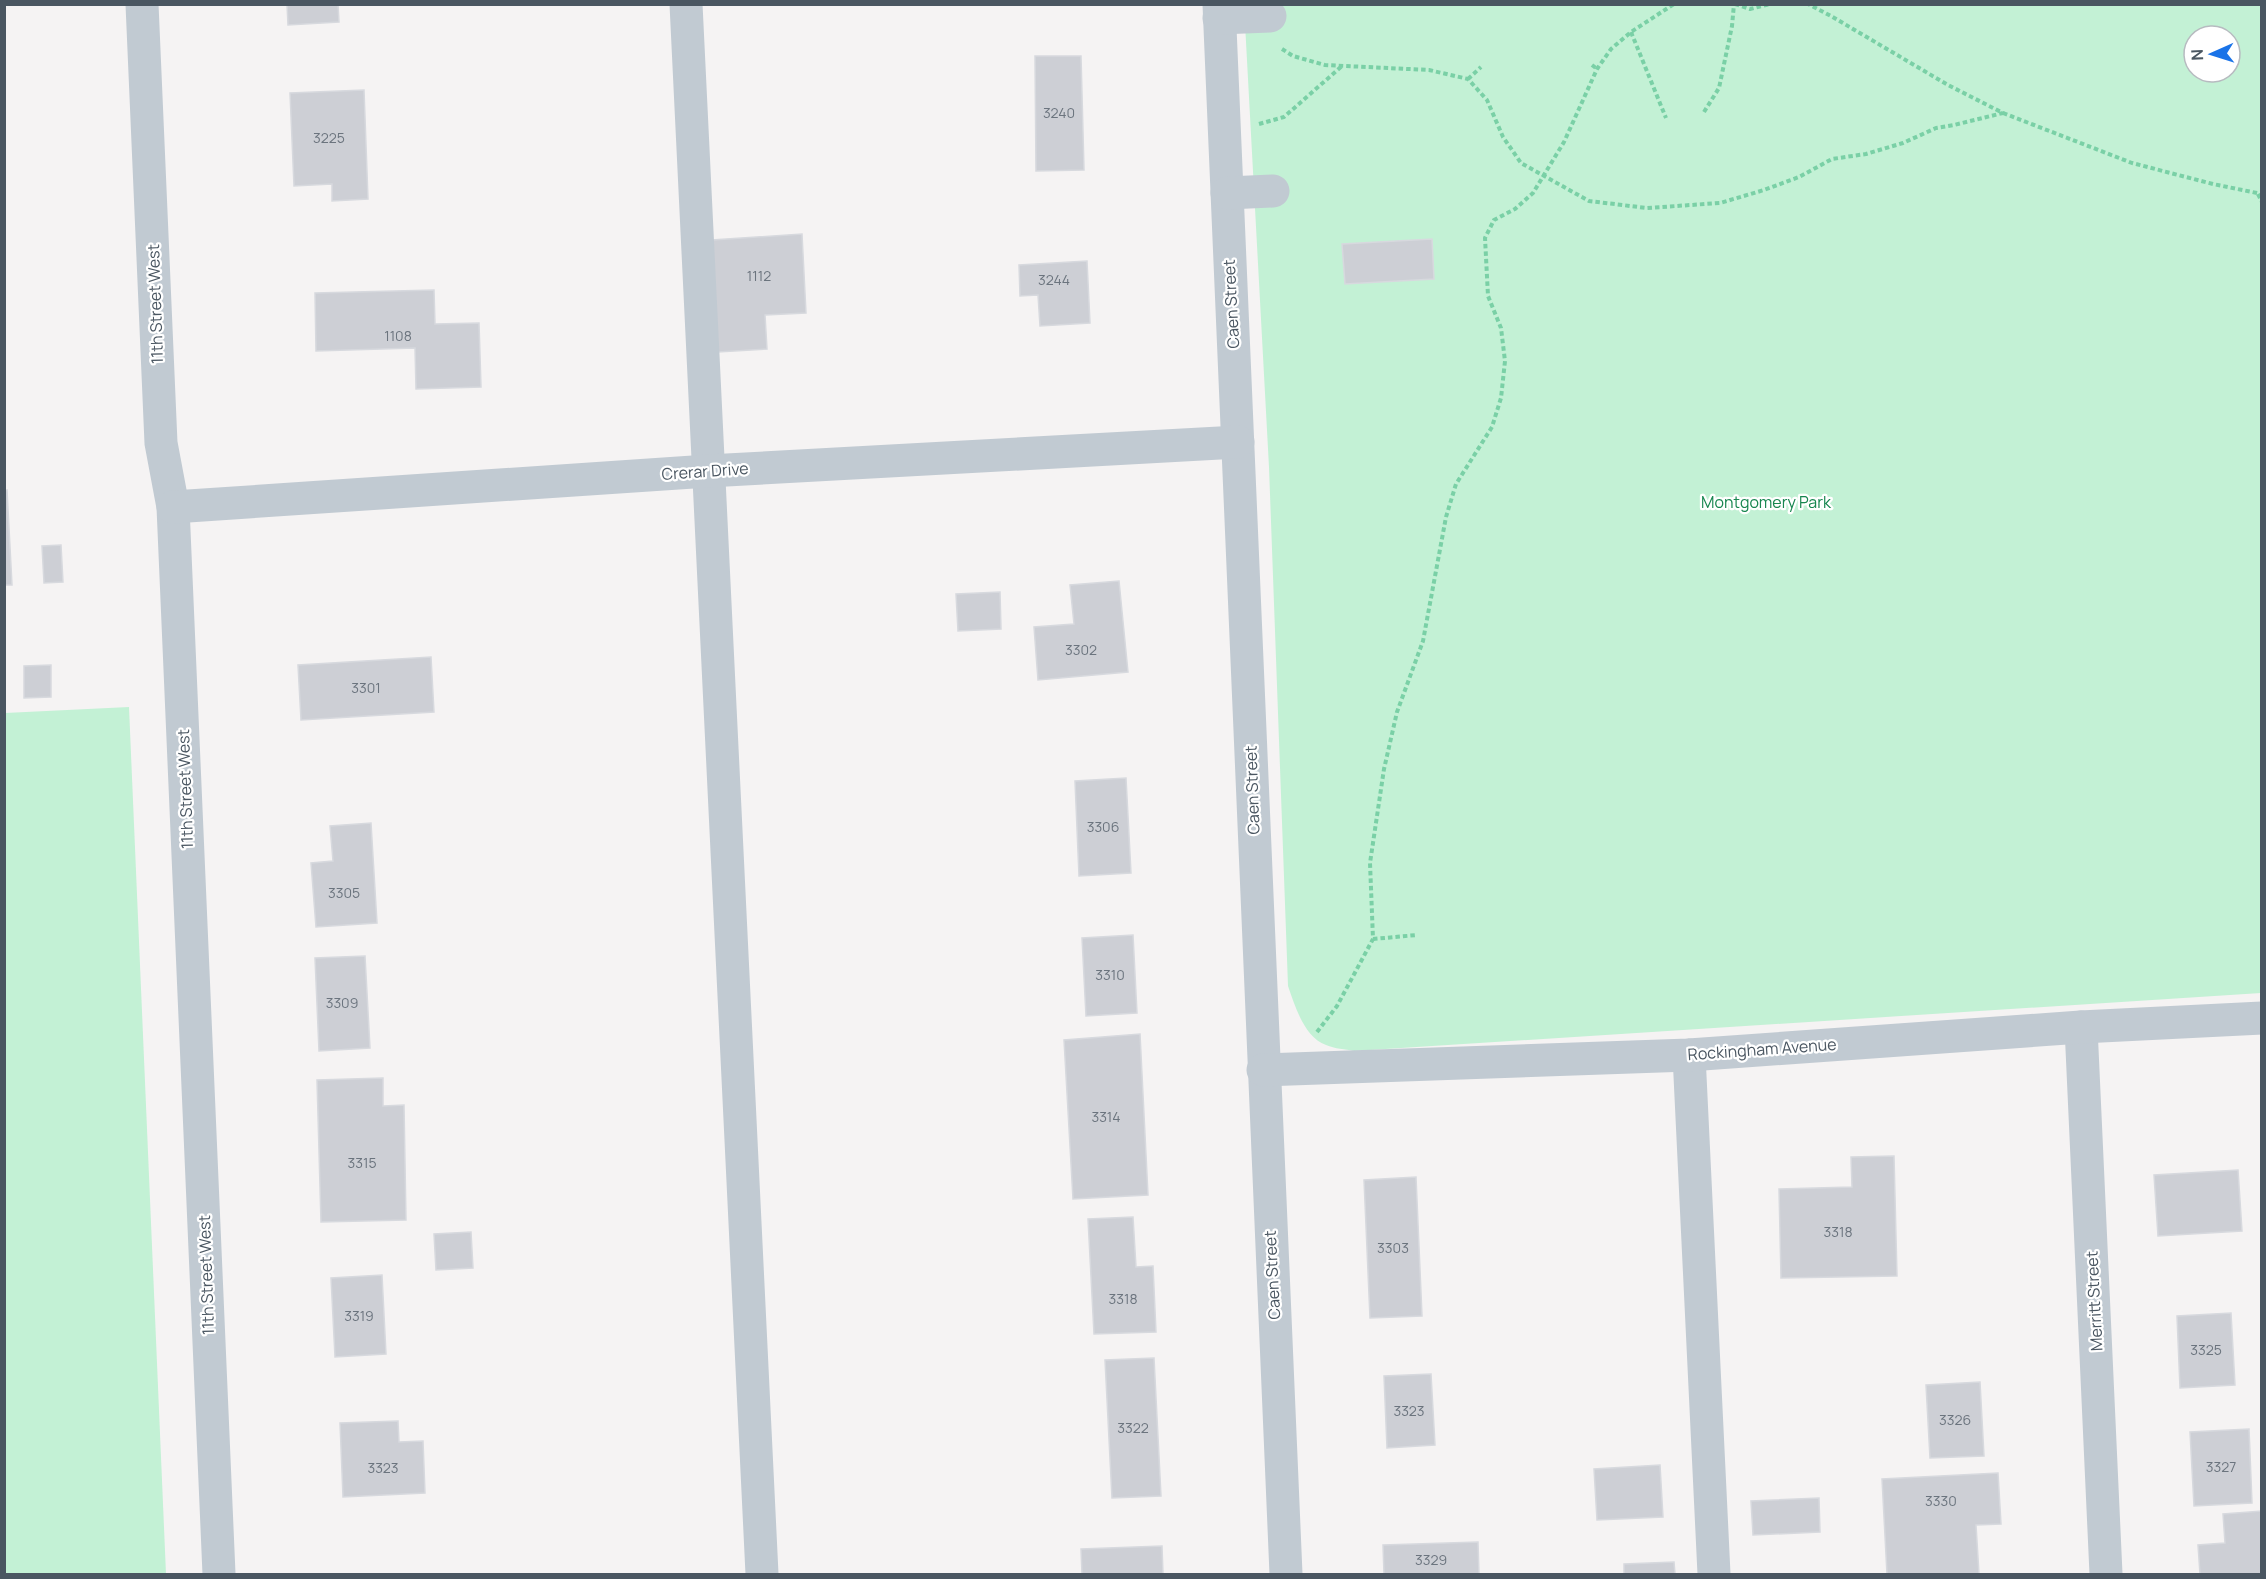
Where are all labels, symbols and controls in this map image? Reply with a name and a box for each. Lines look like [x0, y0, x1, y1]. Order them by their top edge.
north arrow [2182, 24, 2242, 84]
text: N [2186, 48, 2208, 61]
house number: 3240 [1043, 103, 1075, 122]
house number: 3225 [313, 128, 345, 147]
street label: 11th Street West [142, 244, 168, 364]
street label: Caen Street [1218, 259, 1244, 349]
house number: 1112 [747, 266, 771, 285]
house number: 3244 [1038, 270, 1070, 289]
house number: 1108 [384, 326, 412, 345]
street label: Crerar Drive [661, 457, 749, 485]
park label: Montgomery Park [1701, 491, 1832, 513]
house number: 3302 [1065, 640, 1097, 659]
house number: 3301 [351, 678, 381, 697]
street label: 11th Street West [172, 729, 198, 849]
street label: Caen Street [1239, 745, 1265, 835]
house number: 3306 [1087, 817, 1119, 836]
house number: 3305 [328, 883, 360, 902]
house number: 3310 [1095, 965, 1125, 984]
house number: 3309 [326, 993, 358, 1012]
street label: Rockingham Avenue [1687, 1033, 1837, 1065]
house number: 3314 [1091, 1107, 1121, 1126]
house number: 3315 [347, 1153, 377, 1172]
street label: 11th Street West [193, 1215, 219, 1335]
house number: 3318 [1823, 1222, 1853, 1241]
street label: Caen Street [1259, 1230, 1285, 1320]
house number: 3303 [1377, 1238, 1409, 1257]
street label: Merritt Street [2080, 1250, 2108, 1352]
house number: 3318 [1108, 1289, 1138, 1308]
house number: 3319 [344, 1306, 374, 1325]
house number: 3325 [2190, 1340, 2222, 1359]
house number: 3323 [1393, 1401, 1425, 1420]
house number: 3326 [1939, 1410, 1971, 1429]
house number: 3322 [1117, 1418, 1149, 1437]
house number: 3327 [2206, 1457, 2236, 1476]
house number: 3323 [367, 1458, 399, 1477]
house number: 3330 [1925, 1491, 1957, 1510]
house number: 3329 [1415, 1550, 1447, 1569]

